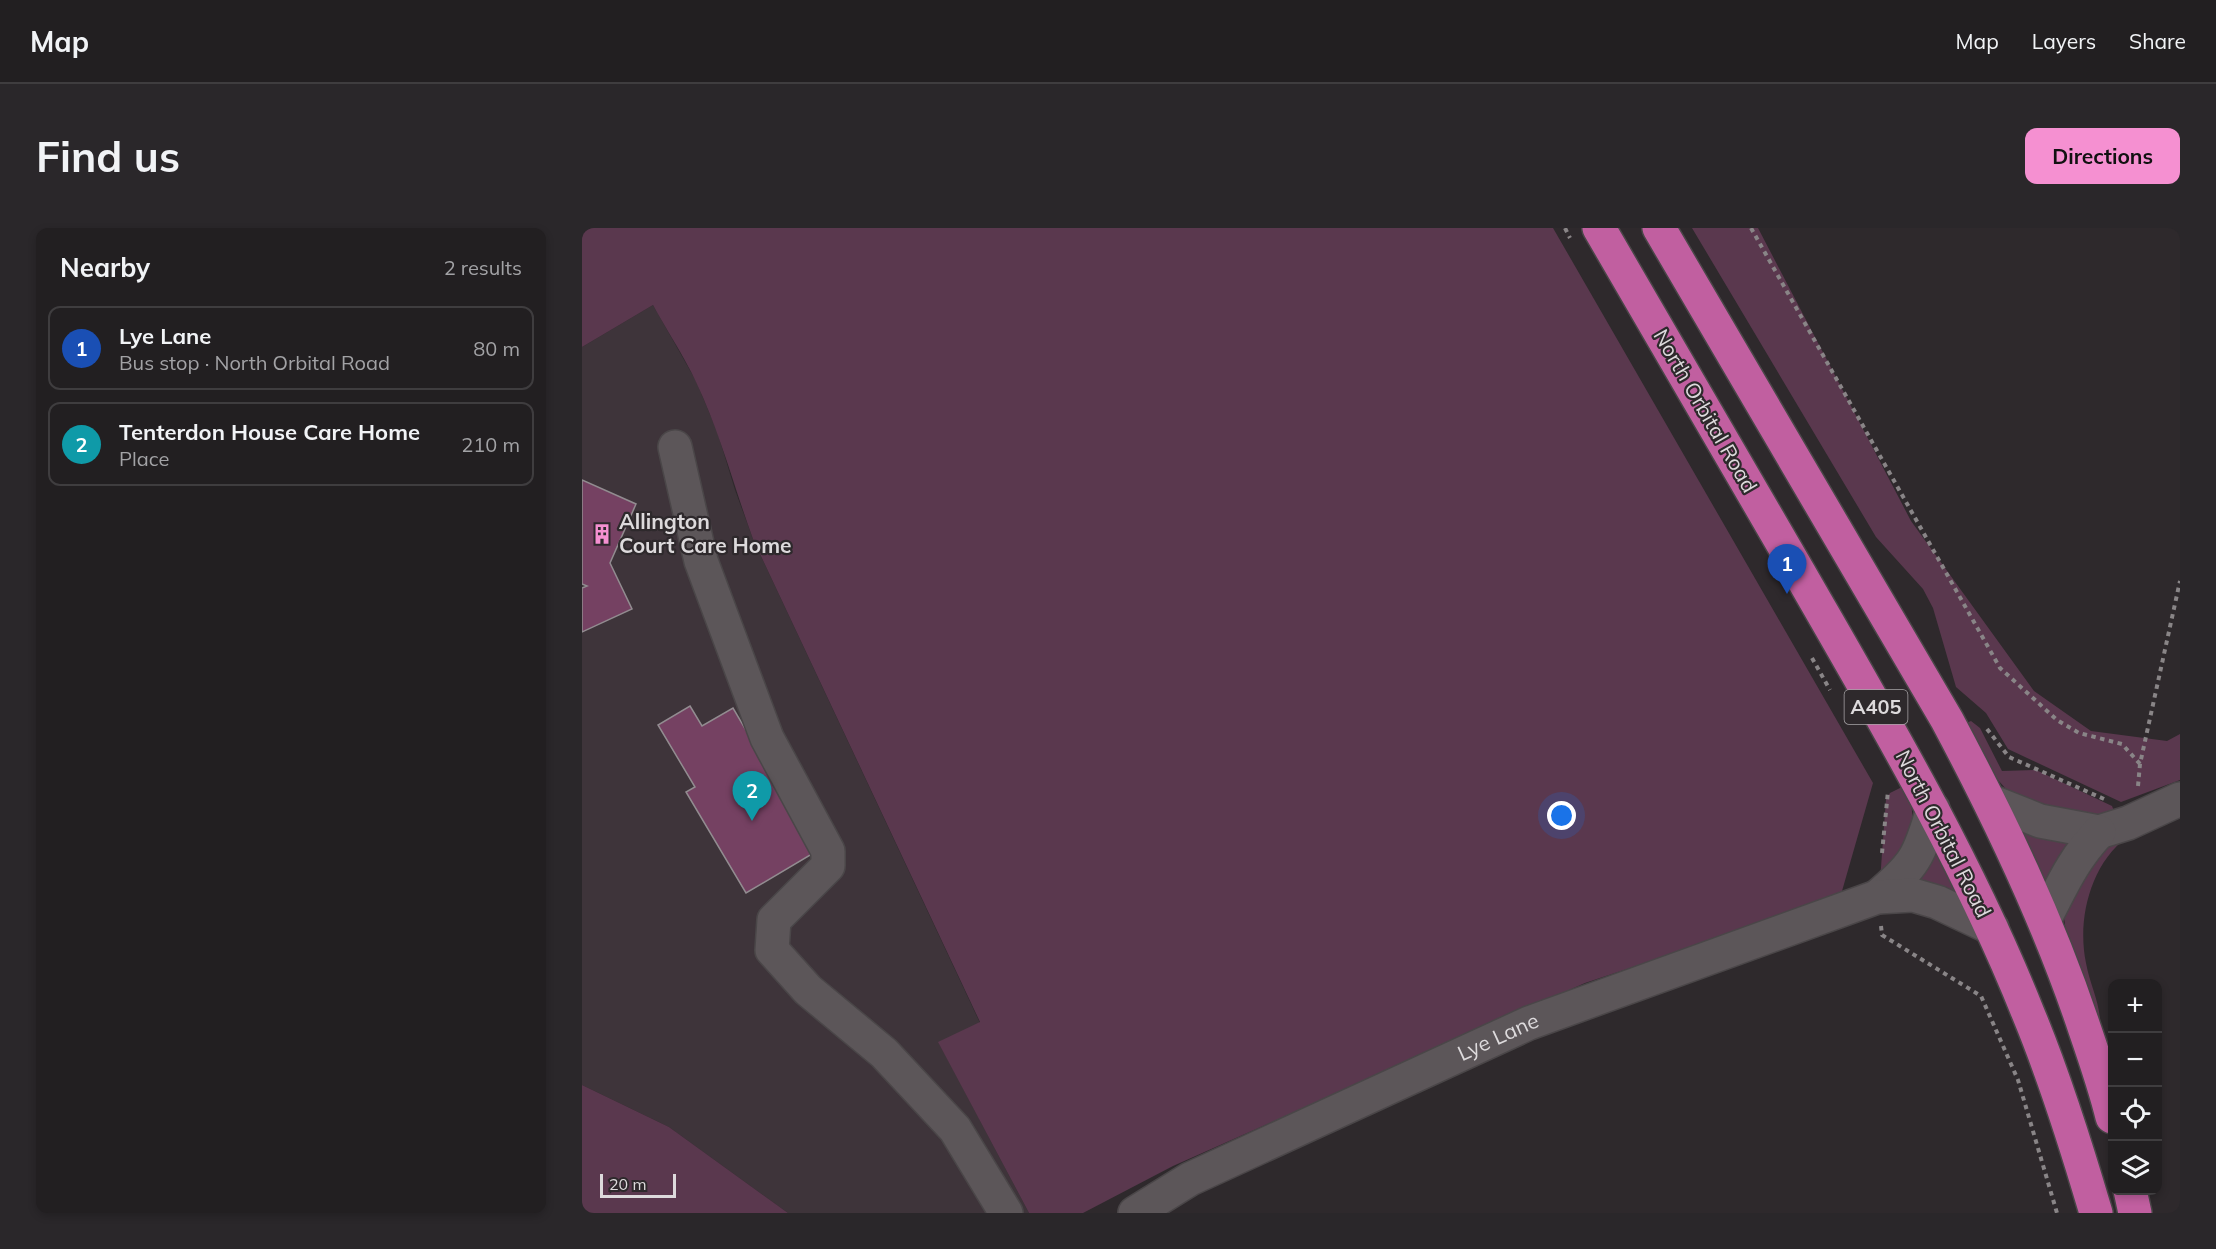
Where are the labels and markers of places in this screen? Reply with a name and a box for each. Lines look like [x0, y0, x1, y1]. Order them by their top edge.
place label: Allington Court Care Home [619, 508, 792, 558]
building icon: Allington Court Care Home [590, 522, 614, 546]
pin: 1 [1768, 544, 1806, 594]
pin: 2 [732, 772, 772, 821]

